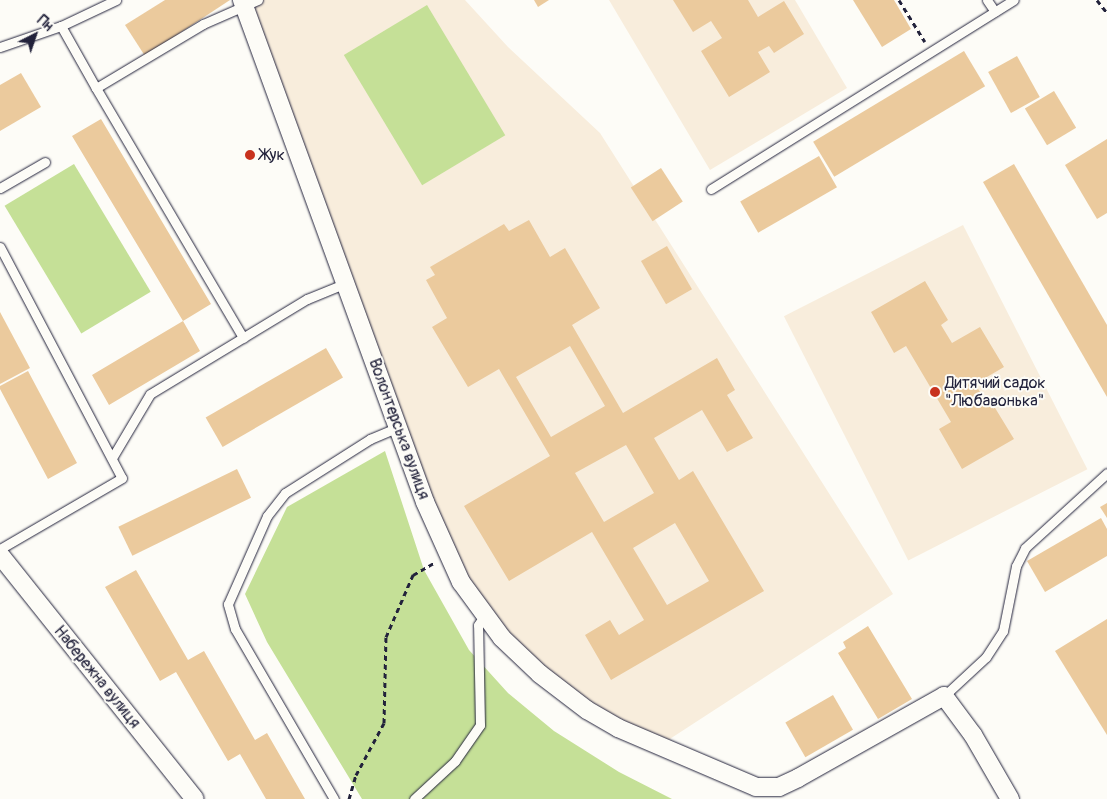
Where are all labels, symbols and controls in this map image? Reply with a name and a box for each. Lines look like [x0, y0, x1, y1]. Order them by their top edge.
north arrow [10, 10, 60, 60]
text: Пн [34, 12, 57, 35]
place label: Жук [260, 145, 285, 165]
marker: Жук [244, 149, 256, 161]
street label: Волонтерська вулиця [365, 356, 433, 502]
place label: Дитячий садок "Любавонька" [945, 373, 1046, 411]
marker: Дитячий садок "Любавонька" [929, 386, 941, 398]
street label: Набережна вулиця [50, 622, 144, 732]

